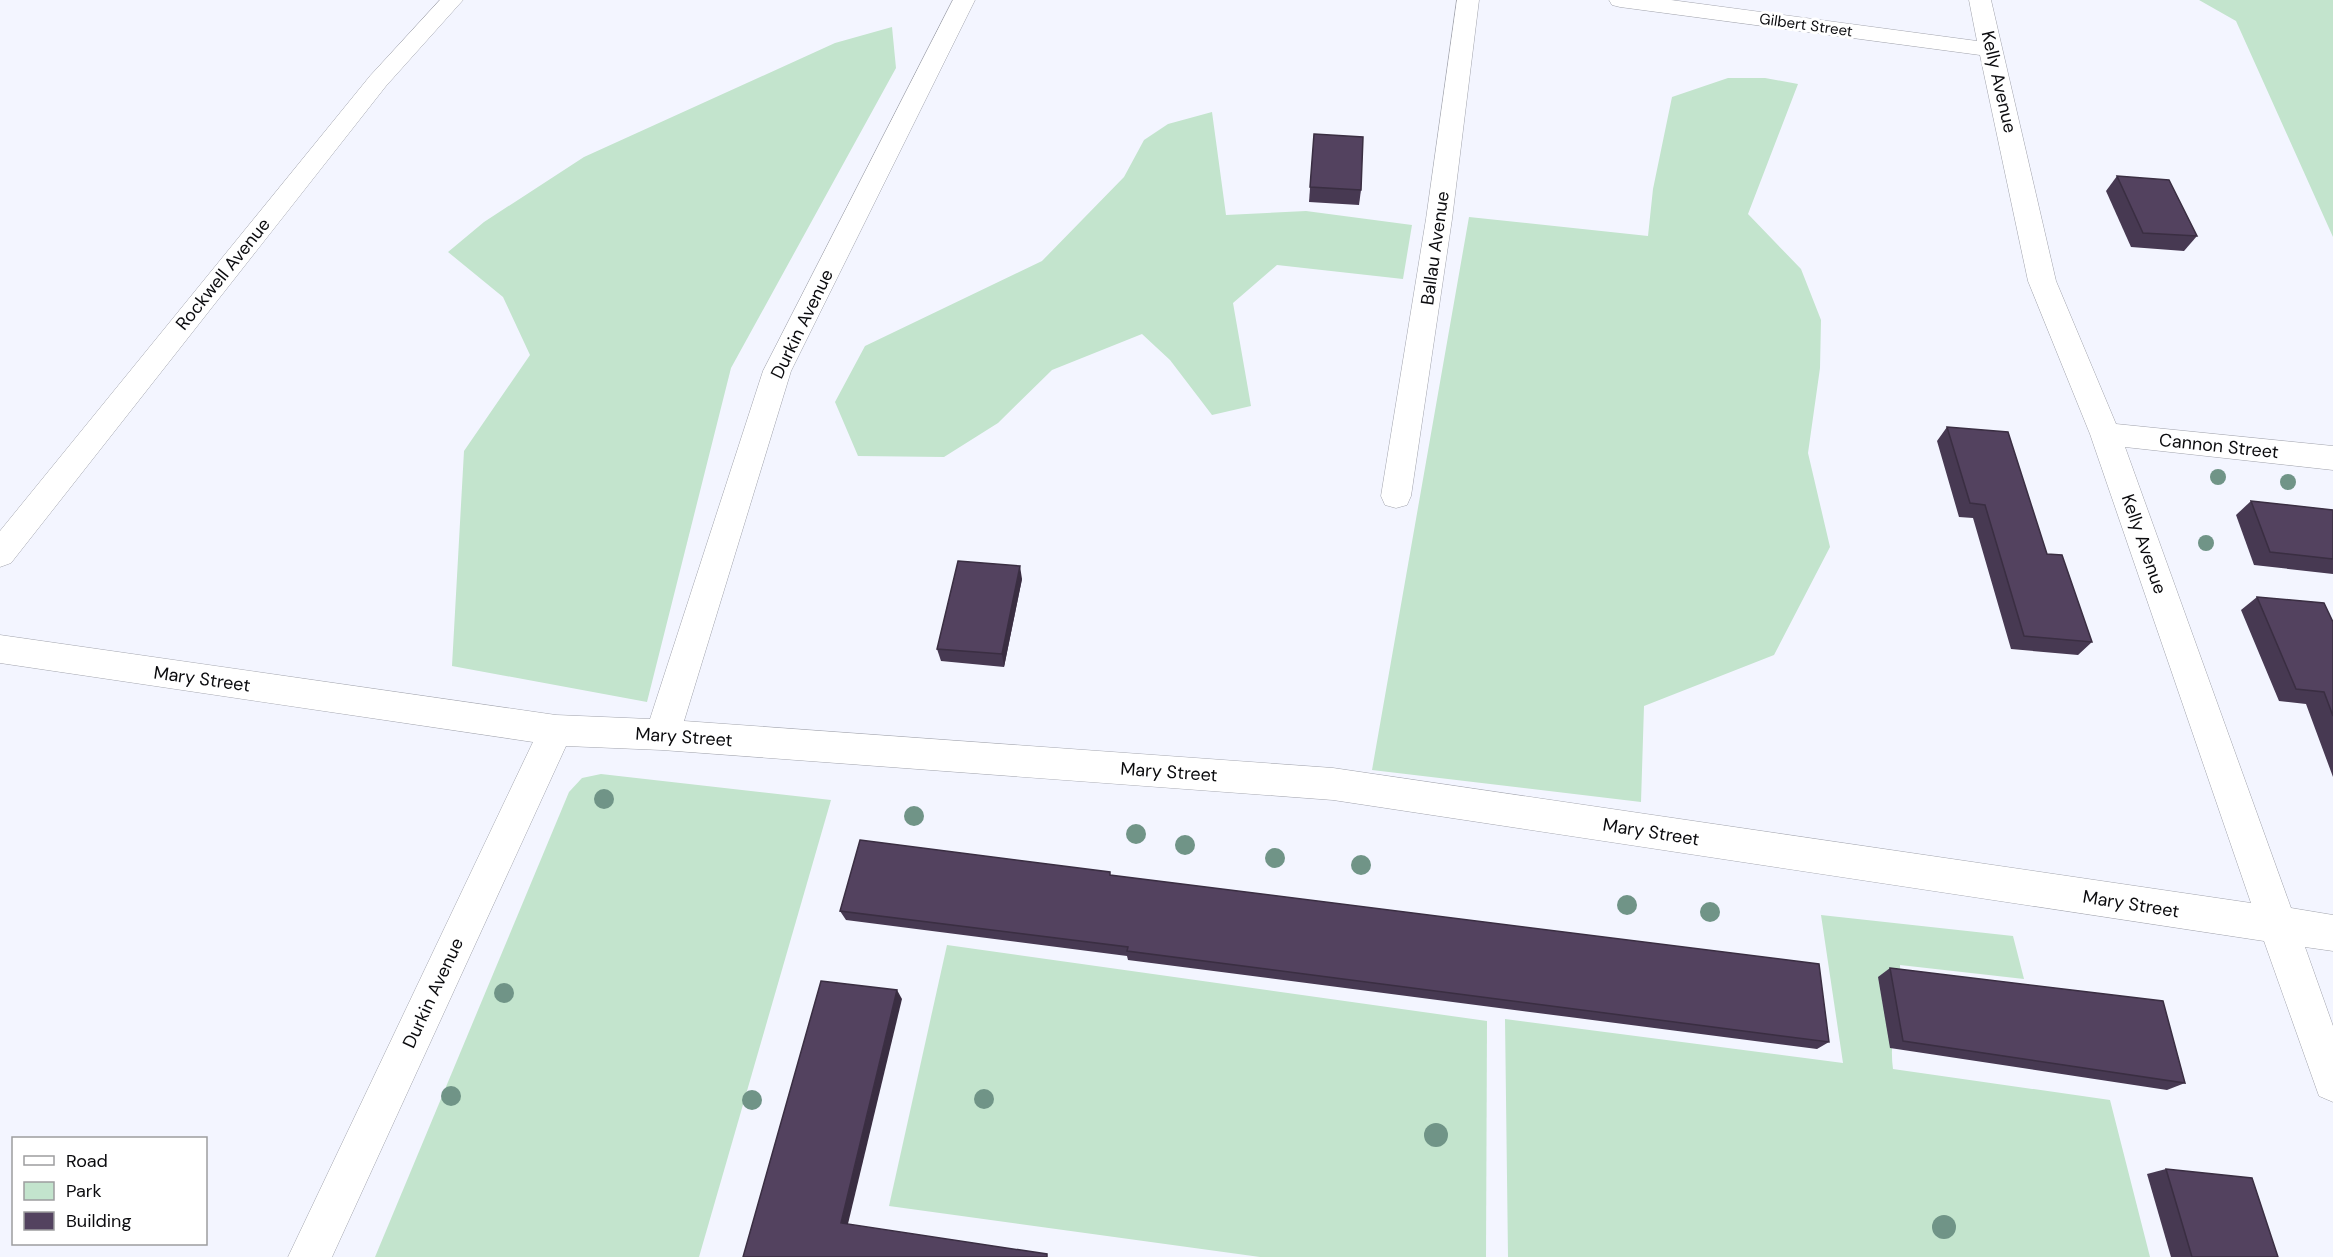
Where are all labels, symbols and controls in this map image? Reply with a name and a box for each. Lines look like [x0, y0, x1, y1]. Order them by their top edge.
street label: Gilbert Street [1758, 9, 1854, 41]
street label: Kelly Avenue [1976, 29, 2022, 135]
street label: Ballau Avenue [1415, 190, 1455, 306]
street label: Rockwell Avenue [170, 213, 276, 335]
street label: Durkin Avenue [765, 265, 839, 383]
street label: Cannon Street [2158, 428, 2280, 464]
street label: Kelly Avenue [2116, 491, 2172, 597]
street label: Mary Street [152, 660, 252, 698]
street label: Mary Street [635, 722, 733, 752]
street label: Mary Street [1120, 757, 1218, 787]
street label: Mary Street [1601, 813, 1701, 851]
street label: Mary Street [2081, 885, 2181, 923]
street label: Durkin Avenue [397, 934, 469, 1052]
legend [12, 1137, 207, 1245]
text: Road [66, 1149, 108, 1173]
text: Park [66, 1179, 102, 1203]
text: Building [66, 1209, 131, 1233]

